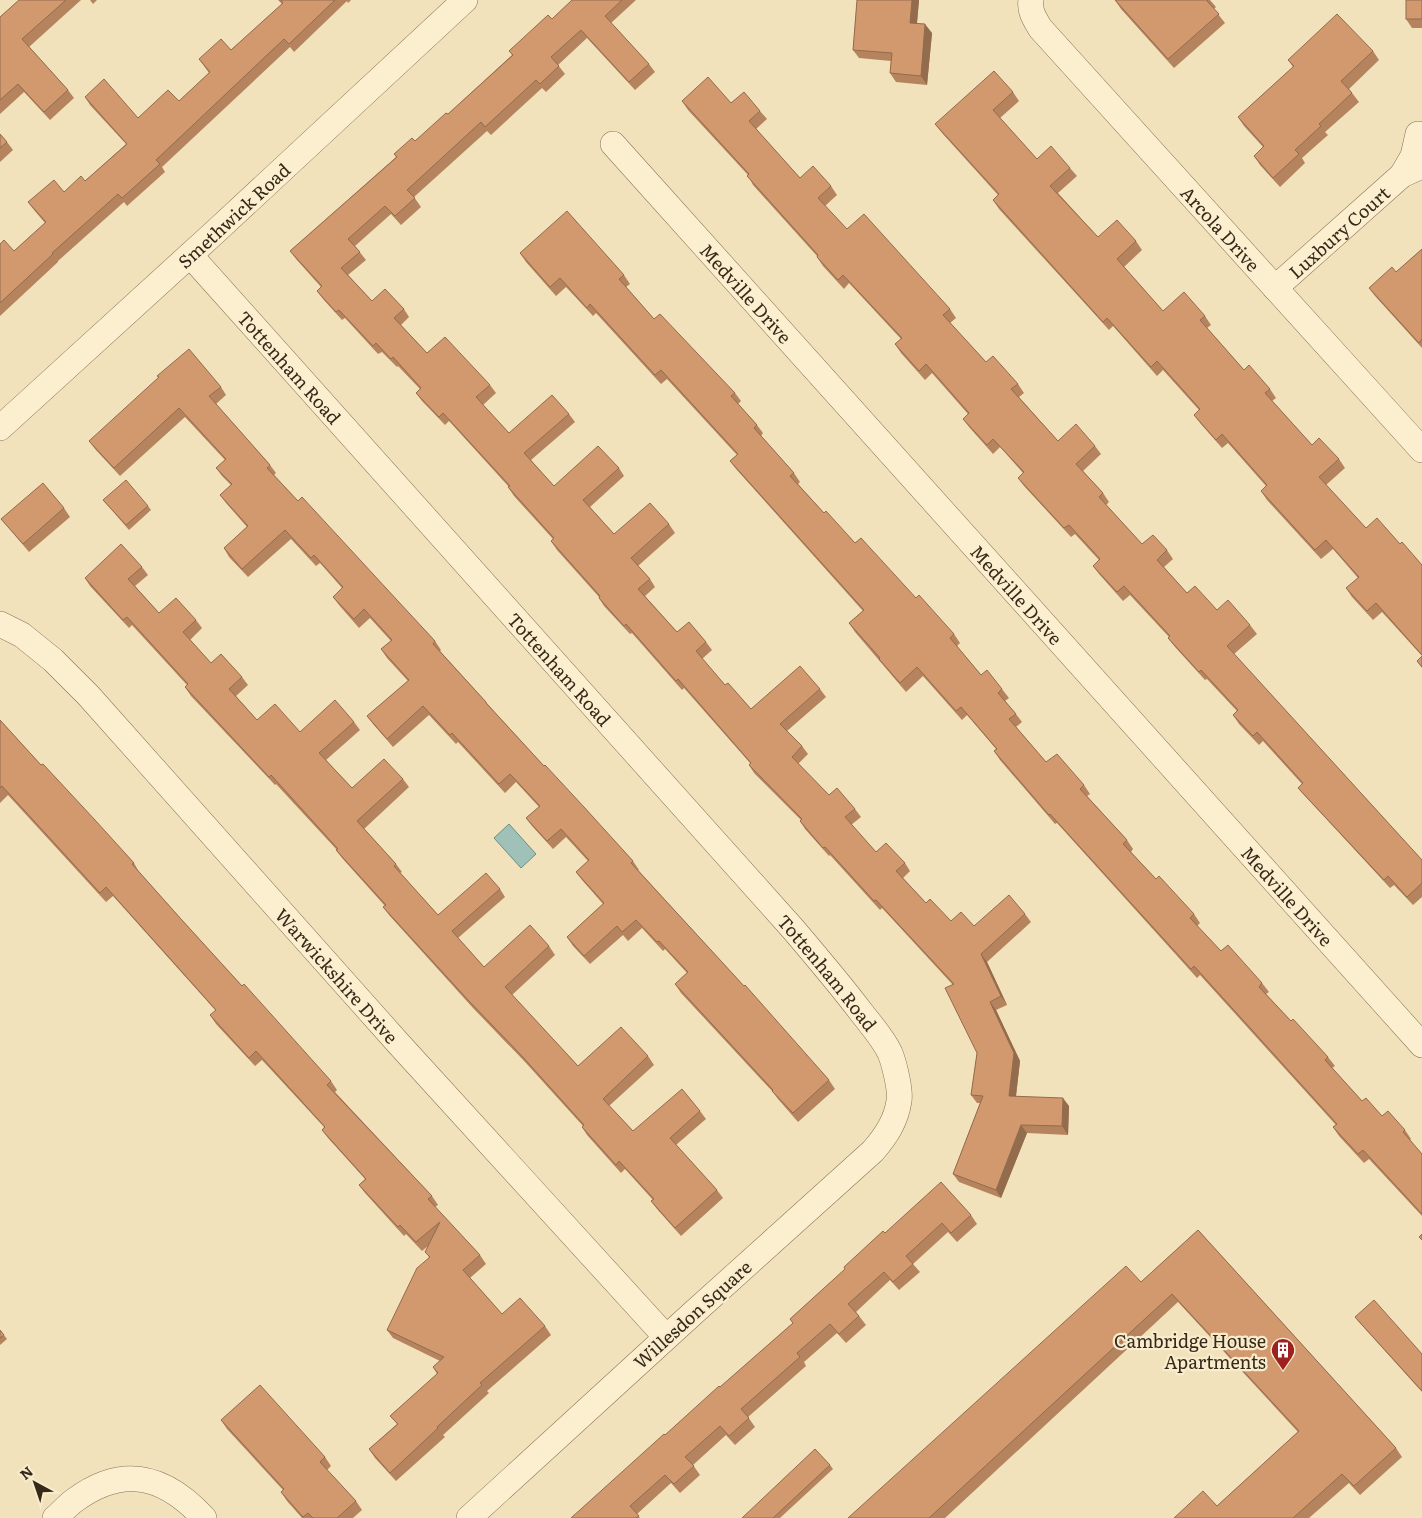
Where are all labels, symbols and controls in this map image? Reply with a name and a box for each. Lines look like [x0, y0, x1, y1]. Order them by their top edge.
street label: Smethwick Road [171, 156, 295, 274]
street label: Arcola Drive [1175, 179, 1267, 277]
street label: Luxbury Court [1282, 179, 1396, 284]
street label: Medville Drive [694, 237, 799, 349]
street label: Tottenham Road [232, 304, 348, 429]
street label: Medville Drive [965, 538, 1069, 650]
street label: Tottenham Road [502, 606, 618, 731]
street label: Medville Drive [1236, 840, 1340, 952]
street label: Warwickshire Drive [270, 901, 405, 1049]
street label: Tottenham Road [772, 908, 884, 1036]
street label: Willesdon Square [627, 1253, 757, 1375]
place label: Cambridge House Apartments [1114, 1327, 1266, 1375]
building icon: Cambridge House Apartments [1270, 1337, 1296, 1371]
north arrow [10, 1458, 60, 1508]
text: N [15, 1461, 37, 1484]

